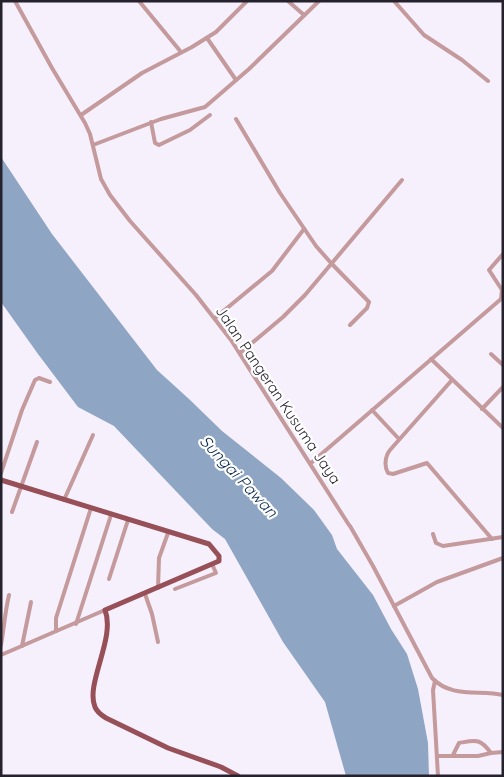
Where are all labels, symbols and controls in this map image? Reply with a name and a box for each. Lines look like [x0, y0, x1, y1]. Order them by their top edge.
street label: Jalan Pangeran Kusuma Jaya [212, 302, 345, 487]
water label: Sungai Pawan [196, 431, 283, 522]

